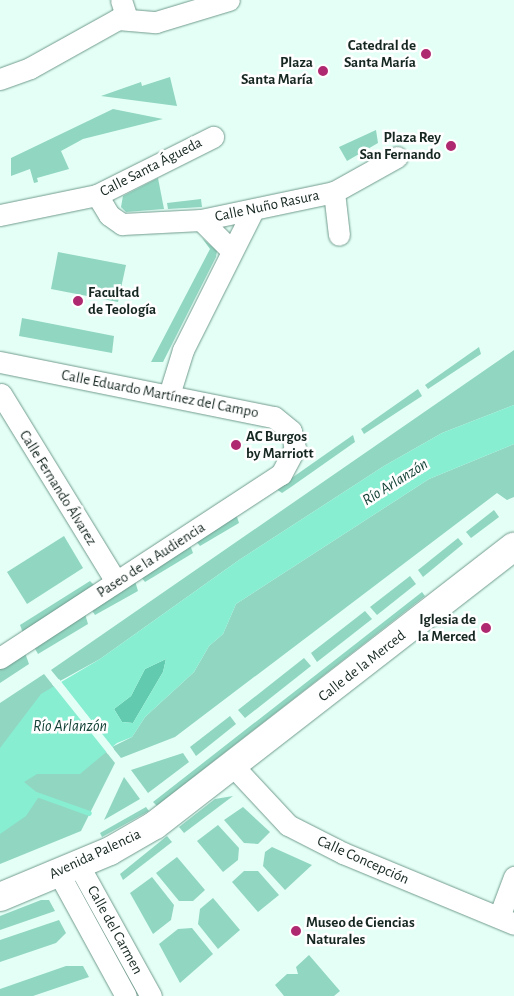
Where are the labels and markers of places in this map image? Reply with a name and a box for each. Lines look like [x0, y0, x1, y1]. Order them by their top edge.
place label: Catedral de Santa María [344, 36, 416, 71]
marker: Catedral de Santa María [420, 48, 432, 60]
place label: Plaza Santa María [241, 53, 313, 88]
marker: Plaza Santa María [317, 65, 329, 77]
place label: Plaza Rey San Fernando [359, 128, 441, 163]
marker: Plaza Rey San Fernando [445, 140, 457, 152]
place label: Facultad de Teología [88, 283, 156, 318]
marker: Facultad de Teología [72, 295, 84, 307]
place label: AC Burgos by Marriott [246, 427, 313, 462]
marker: AC Burgos by Marriott [230, 439, 242, 451]
place label: Iglesia de la Merced [418, 610, 476, 645]
marker: Iglesia de la Merced [480, 622, 492, 634]
place label: Museo de Ciencias Naturales [306, 913, 415, 948]
marker: Museo de Ciencias Naturales [290, 925, 302, 937]

